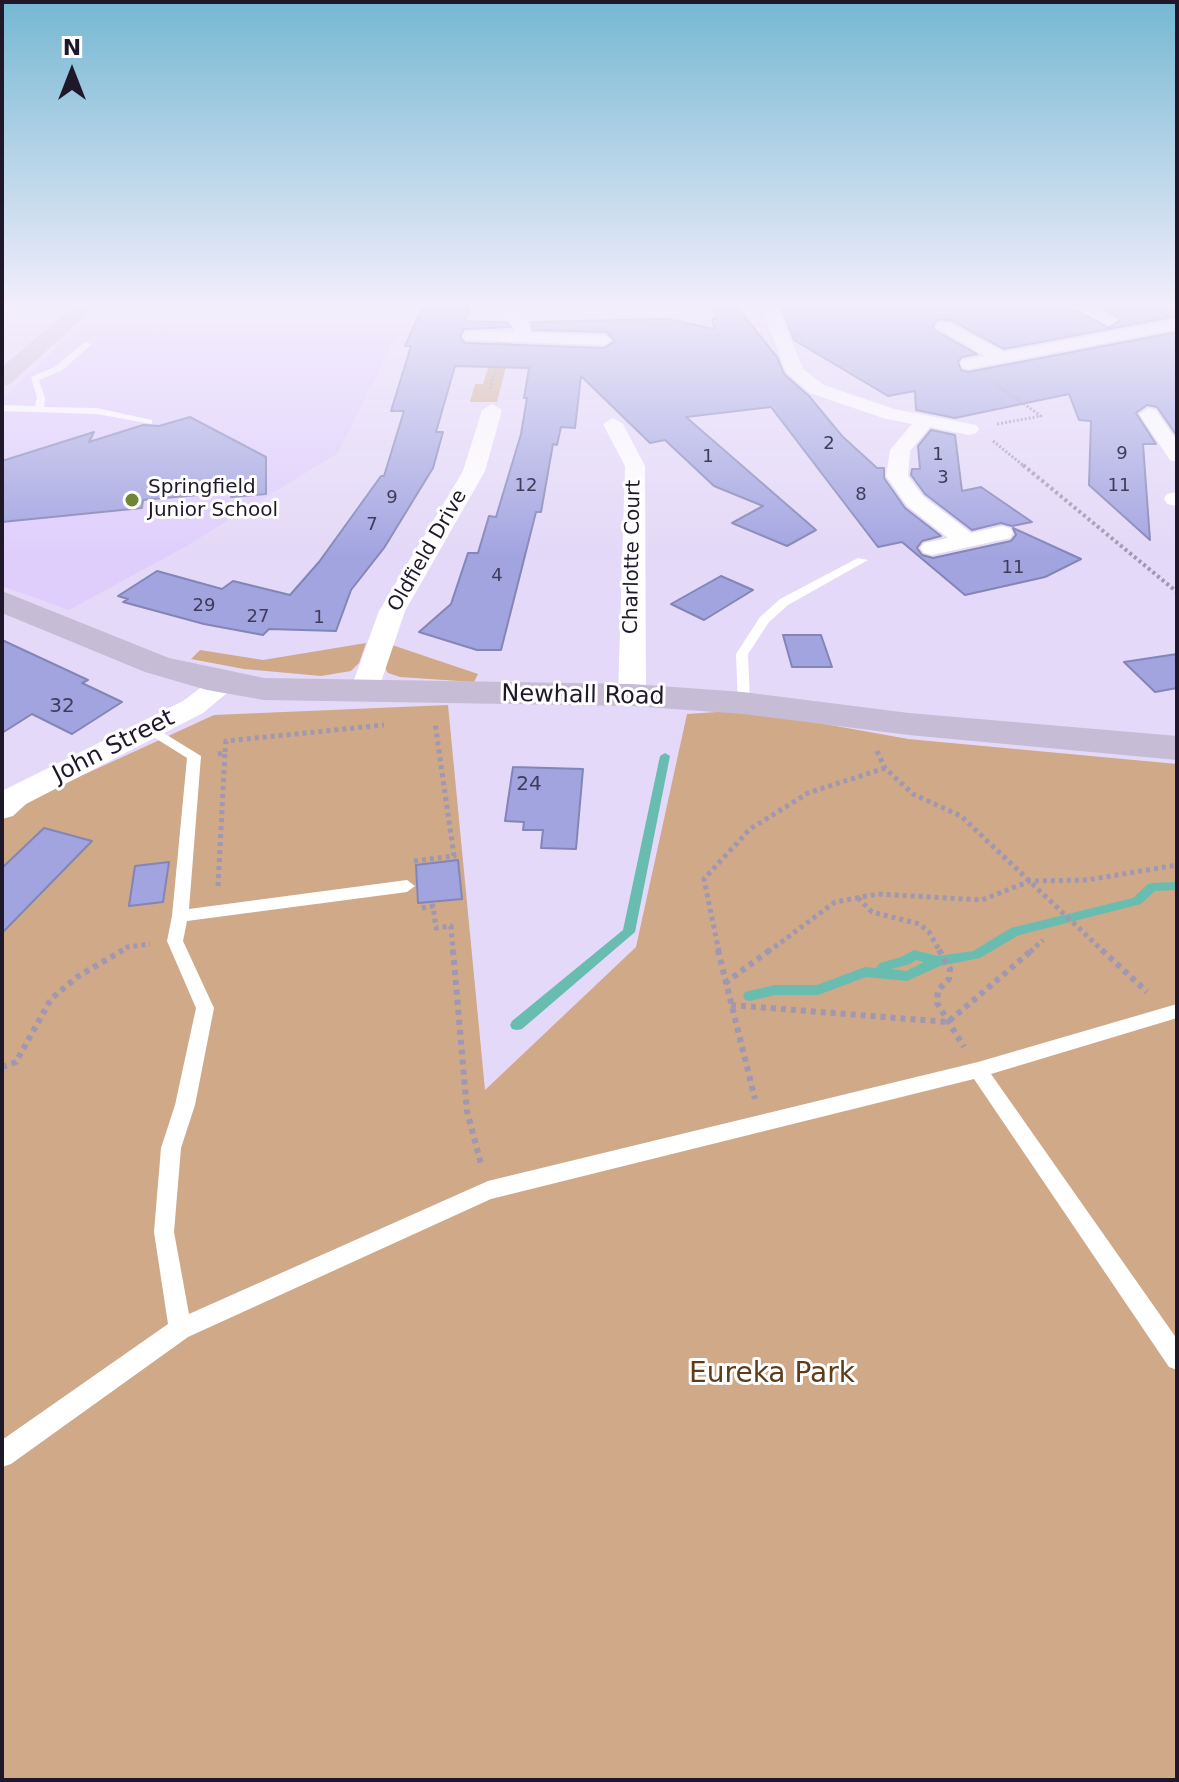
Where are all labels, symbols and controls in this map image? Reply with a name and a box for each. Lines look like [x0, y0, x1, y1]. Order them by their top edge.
north arrow [32, 32, 112, 112]
text: N [63, 35, 81, 60]
house number: 2 [823, 433, 835, 455]
house number: 9 [1116, 443, 1128, 465]
house number: 1 [932, 444, 944, 466]
house number: 1 [702, 446, 714, 468]
house number: 3 [937, 467, 949, 489]
house number: 12 [515, 475, 537, 497]
house number: 11 [1108, 475, 1130, 497]
place label: Springfield Junior School [148, 476, 278, 523]
street label: Charlotte Court [620, 480, 646, 634]
house number: 8 [855, 484, 867, 506]
street label: Oldfield Drive [383, 486, 473, 616]
house number: 9 [386, 487, 398, 509]
marker: Springfield Junior School [123, 491, 141, 509]
house number: 7 [366, 514, 378, 536]
house number: 11 [1002, 557, 1024, 579]
house number: 4 [491, 565, 503, 587]
house number: 29 [193, 595, 215, 617]
house number: 27 [247, 606, 269, 628]
house number: 1 [313, 607, 325, 629]
street label: Newhall Road [501, 680, 665, 712]
house number: 32 [49, 695, 75, 719]
street label: John Street [48, 704, 180, 790]
house number: 24 [516, 773, 542, 797]
park label: Eureka Park [689, 1358, 855, 1392]

